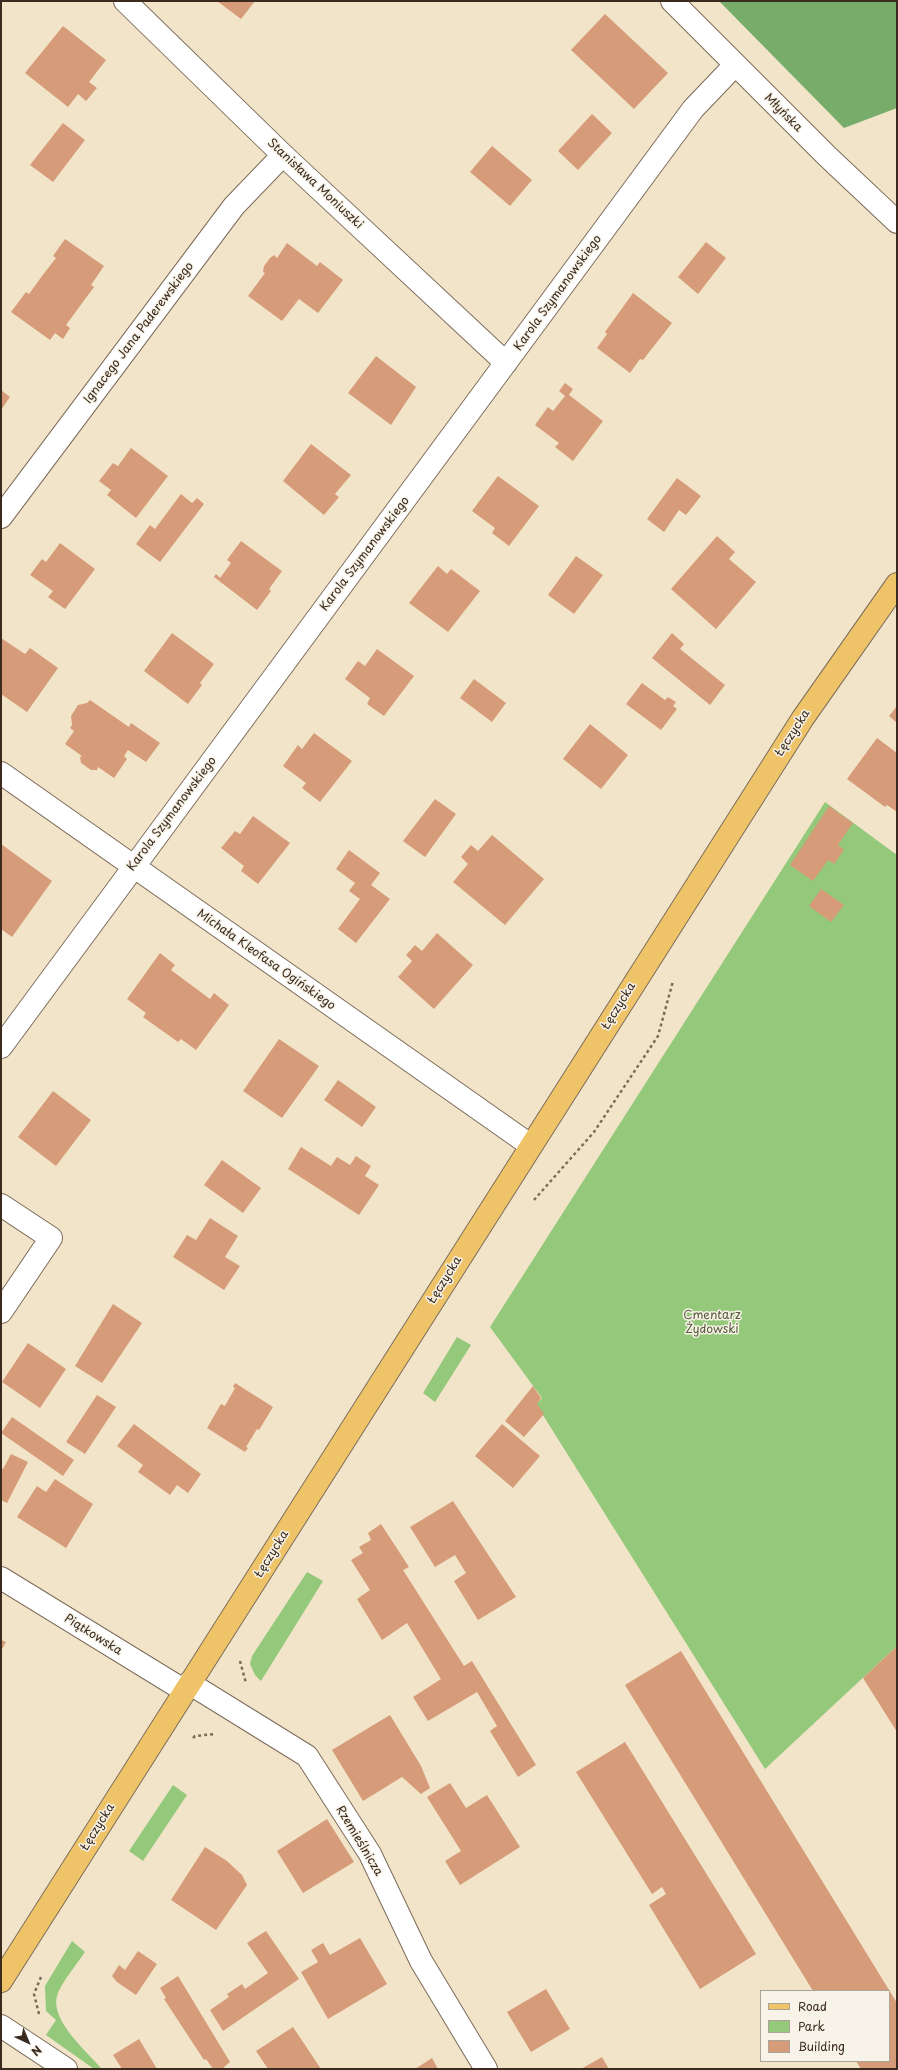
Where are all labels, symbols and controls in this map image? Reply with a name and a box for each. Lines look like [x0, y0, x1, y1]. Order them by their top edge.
street label: Młyńska [761, 91, 805, 135]
street label: Stanisława Moniuszki [264, 136, 366, 232]
street label: Karola Szymanowskiego [511, 232, 605, 354]
street label: Ignacego Jana Paderewskiego [81, 259, 197, 407]
street label: Karola Szymanowskiego [317, 494, 413, 614]
street label: Łęczycka [773, 707, 813, 759]
street label: Karola Szymanowskiego [124, 754, 220, 874]
street label: Michała Kleofasa Ogińskiego [194, 907, 338, 1013]
street label: Łęczycka [599, 980, 639, 1032]
street label: Łęczycka [425, 1254, 465, 1306]
park label: Cmentarz Żydowski [683, 1309, 741, 1337]
street label: Łęczycka [252, 1528, 292, 1580]
street label: Piątkowska [61, 1612, 125, 1658]
street label: Łęczycka [78, 1801, 118, 1853]
street label: Rzemieślnicza [332, 1803, 386, 1879]
legend [760, 1990, 890, 2062]
text: Road [798, 1997, 827, 2015]
text: Park [798, 2017, 825, 2035]
north arrow [8, 2022, 48, 2062]
text: Building [798, 2037, 845, 2055]
text: N [28, 2042, 46, 2060]

